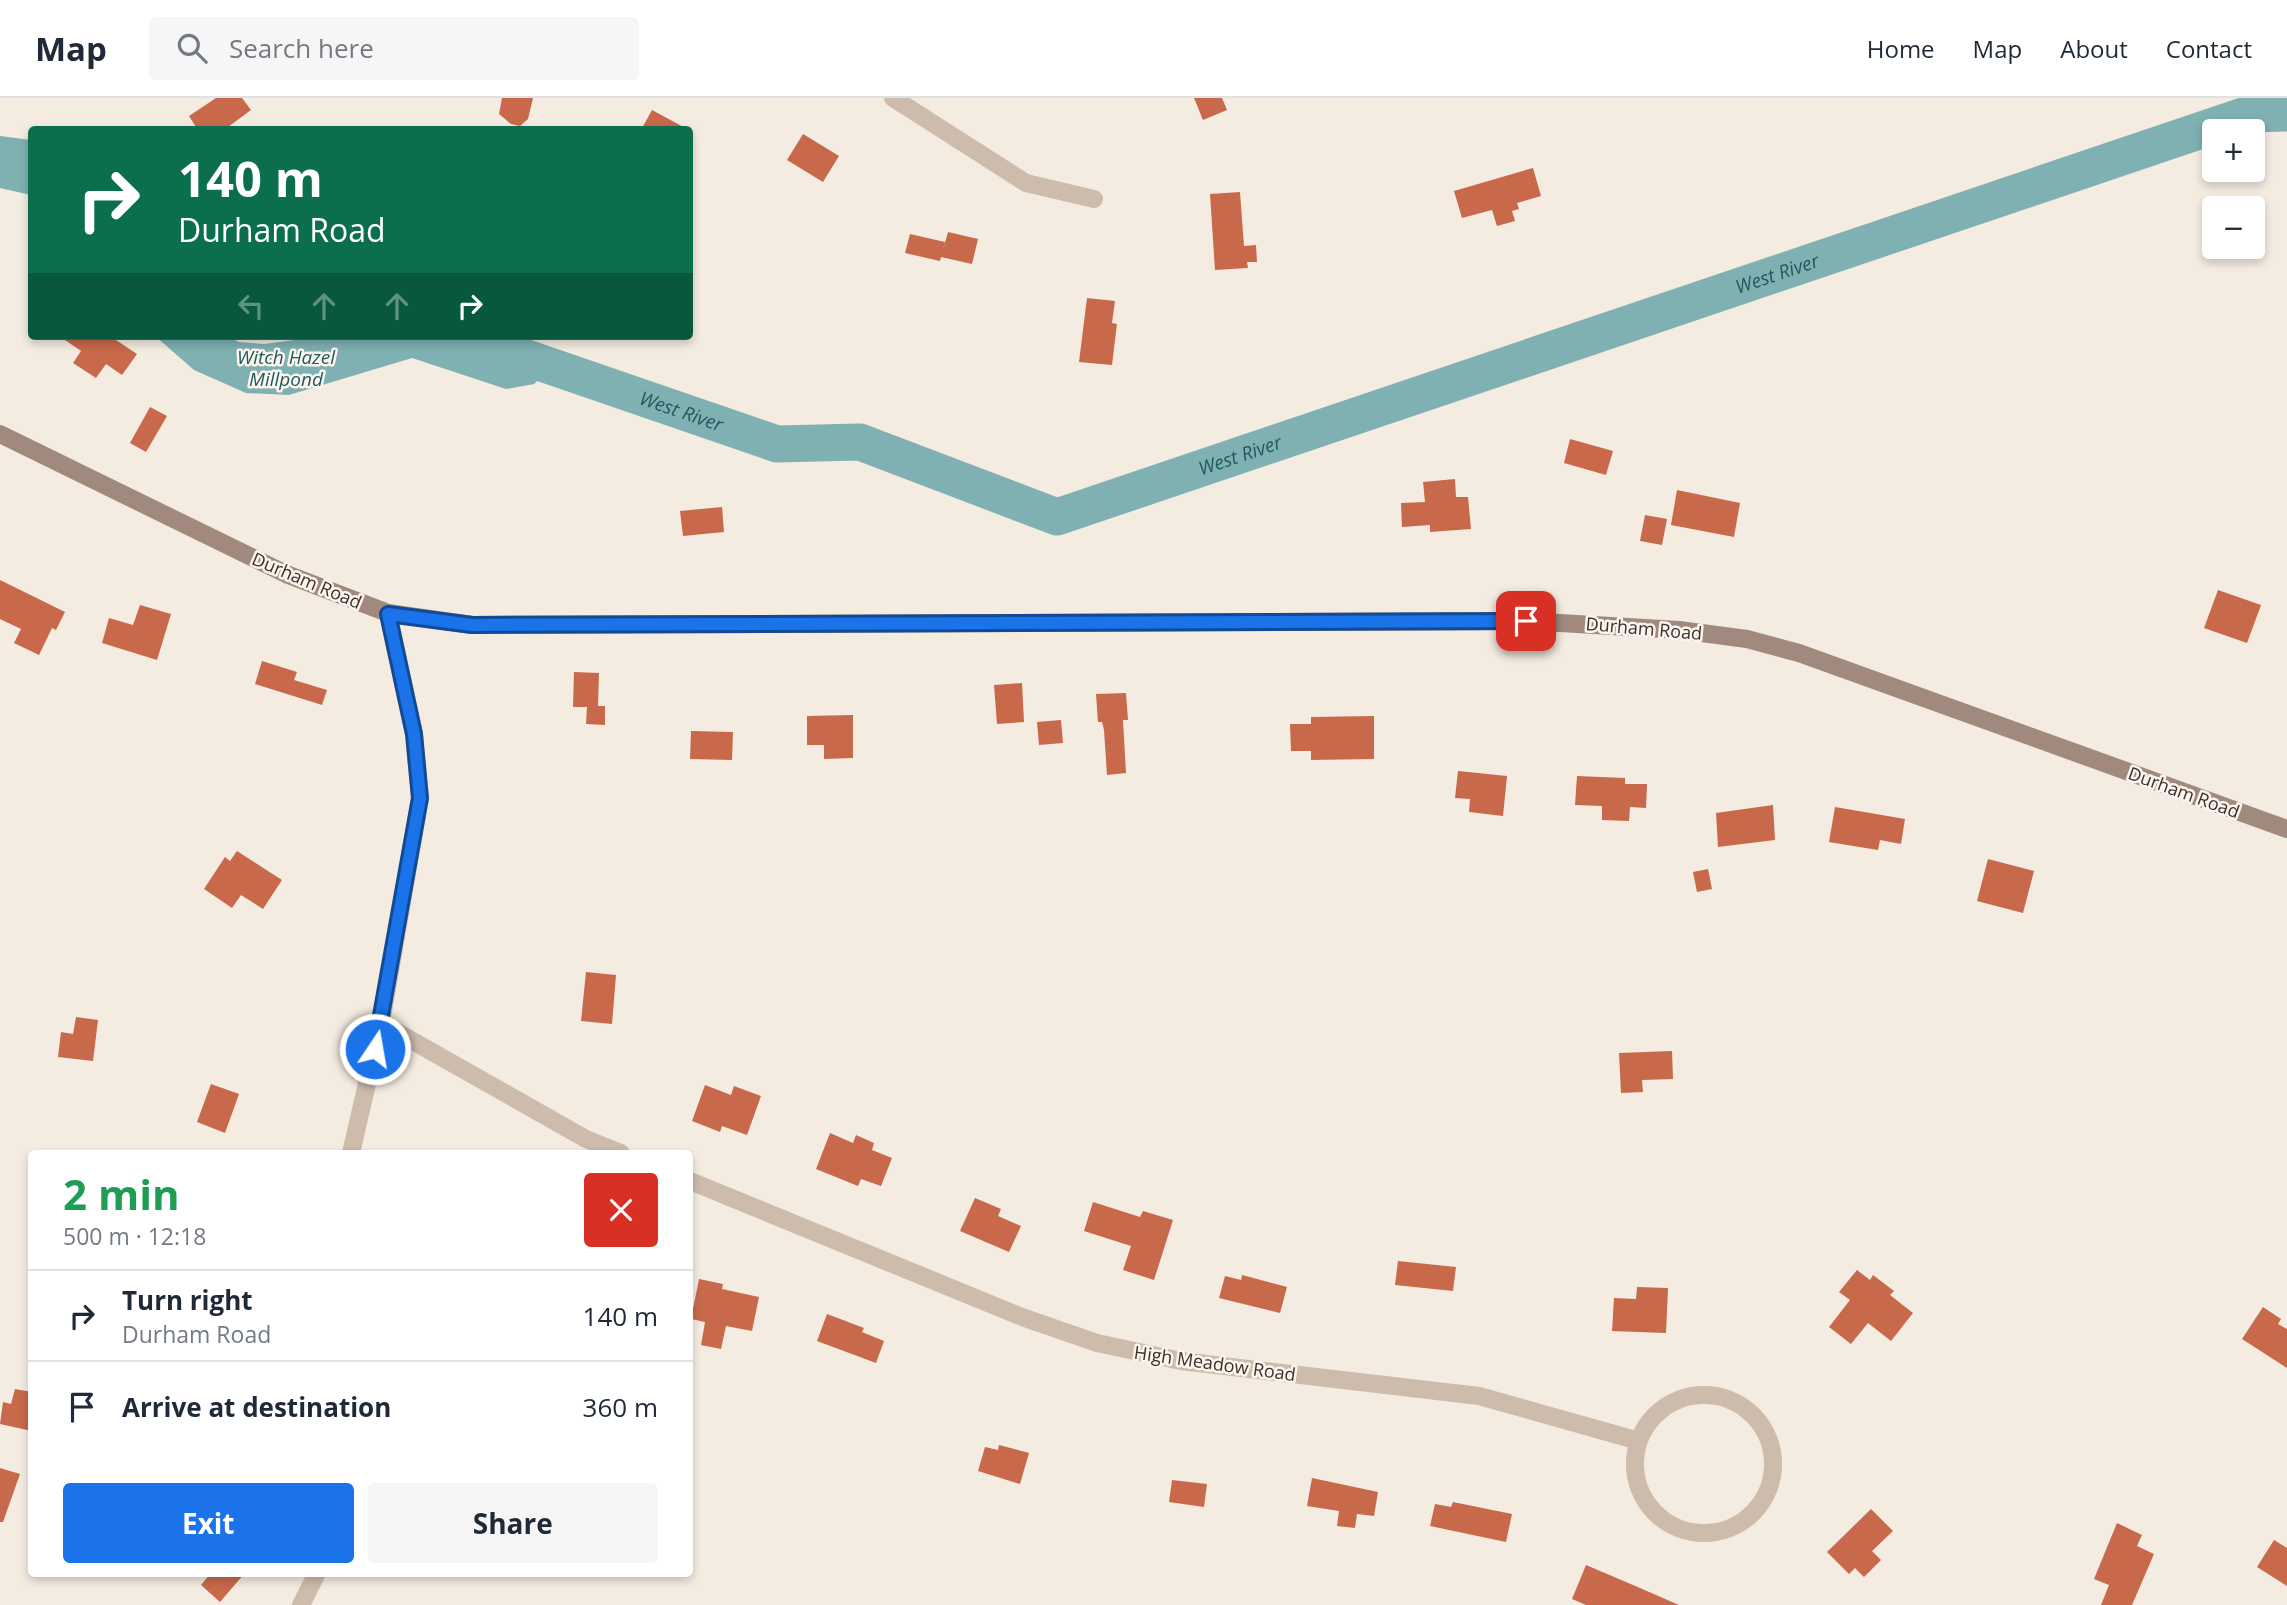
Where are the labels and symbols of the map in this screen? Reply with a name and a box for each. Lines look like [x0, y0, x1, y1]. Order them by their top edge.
water label: West River [1732, 247, 1824, 300]
water label: Witch Hazel Millpond [237, 344, 336, 392]
water label: West River [636, 385, 728, 438]
water label: West River [1195, 429, 1286, 481]
street label: Durham Road [249, 546, 365, 614]
pin [1496, 591, 1556, 651]
street label: Durham Road [1585, 611, 1703, 645]
street label: Durham Road [2125, 761, 2243, 823]
position arrow [338, 1012, 412, 1086]
street label: High Meadow Road [1133, 1340, 1297, 1386]

